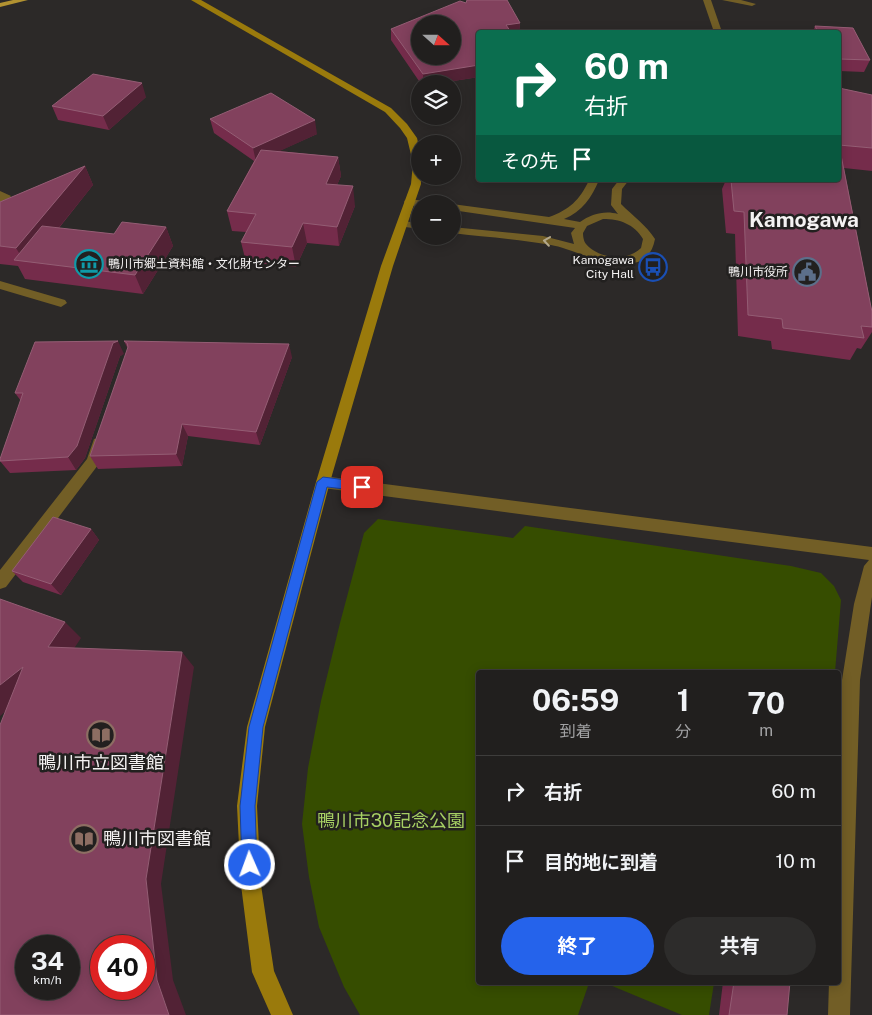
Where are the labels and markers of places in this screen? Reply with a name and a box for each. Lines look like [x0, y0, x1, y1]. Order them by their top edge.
museum icon: 鴨川市郷土資料館・文化財センター [74, 249, 104, 279]
bus stop icon: Kamogawa City Hall [638, 252, 668, 282]
place label: Kamogawa City Hall [573, 253, 634, 281]
place label: 鴨川市郷土資料館・文化財センター [108, 257, 300, 271]
public building icon: 鴨川市役所 [792, 257, 822, 287]
place label: 鴨川市役所 [728, 265, 788, 279]
pin [341, 466, 383, 508]
library icon: 鴨川市立図書館 [86, 720, 116, 750]
place label: 鴨川市立図書館 [38, 752, 164, 773]
library icon: 鴨川市図書館 [69, 824, 99, 854]
place label: 鴨川市図書館 [103, 828, 211, 849]

